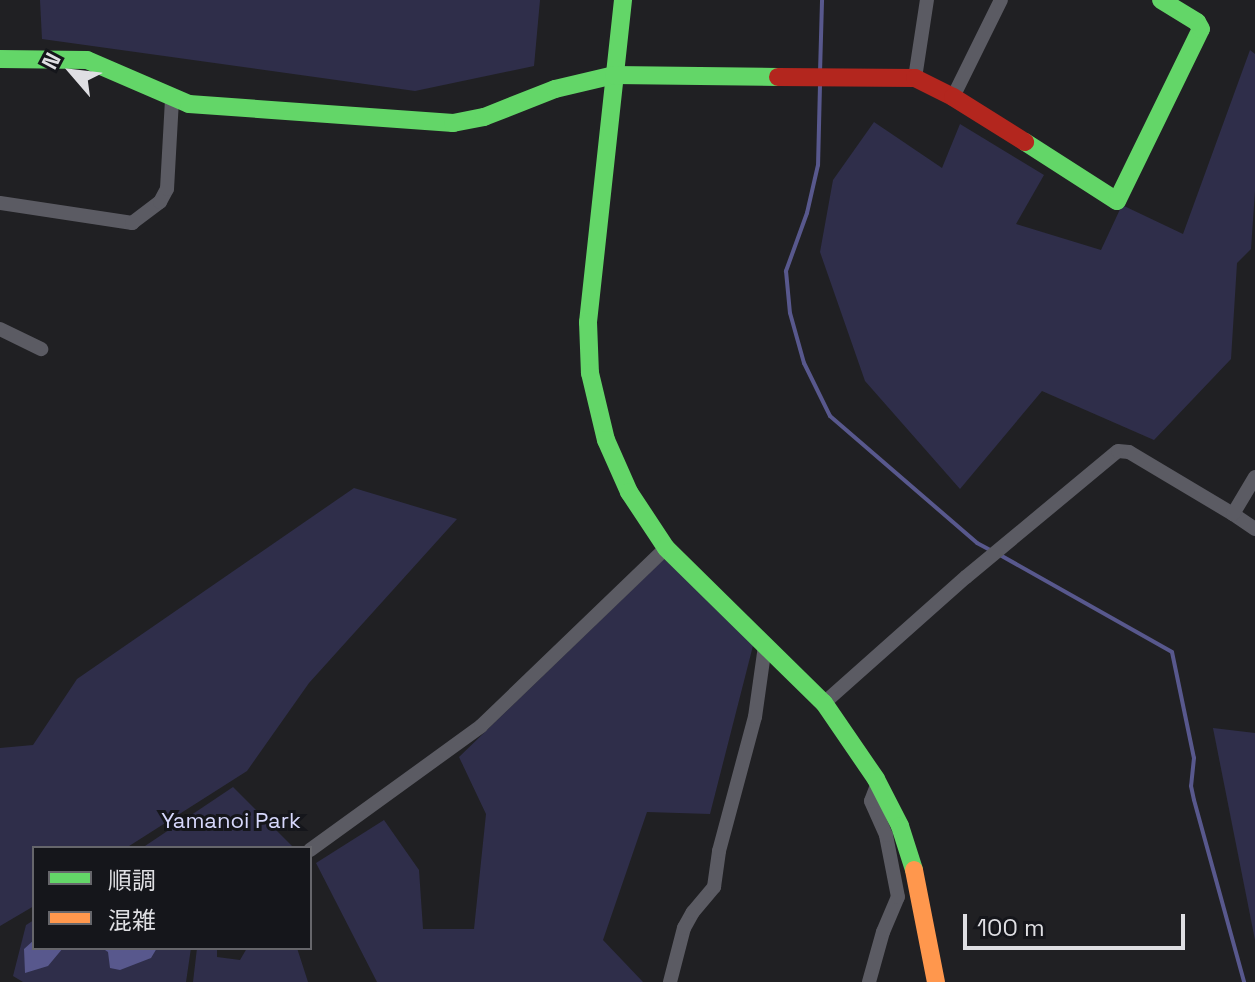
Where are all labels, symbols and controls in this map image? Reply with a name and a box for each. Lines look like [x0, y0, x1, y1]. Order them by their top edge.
north arrow [32, 32, 112, 112]
text: N [35, 48, 67, 74]
park label: Yamanoi Park [161, 808, 301, 834]
legend [32, 846, 312, 950]
text: 順調 [108, 865, 156, 896]
scale bar [967, 898, 1189, 948]
text: 混雑 [108, 905, 156, 936]
text: 100 m [977, 912, 1045, 943]

